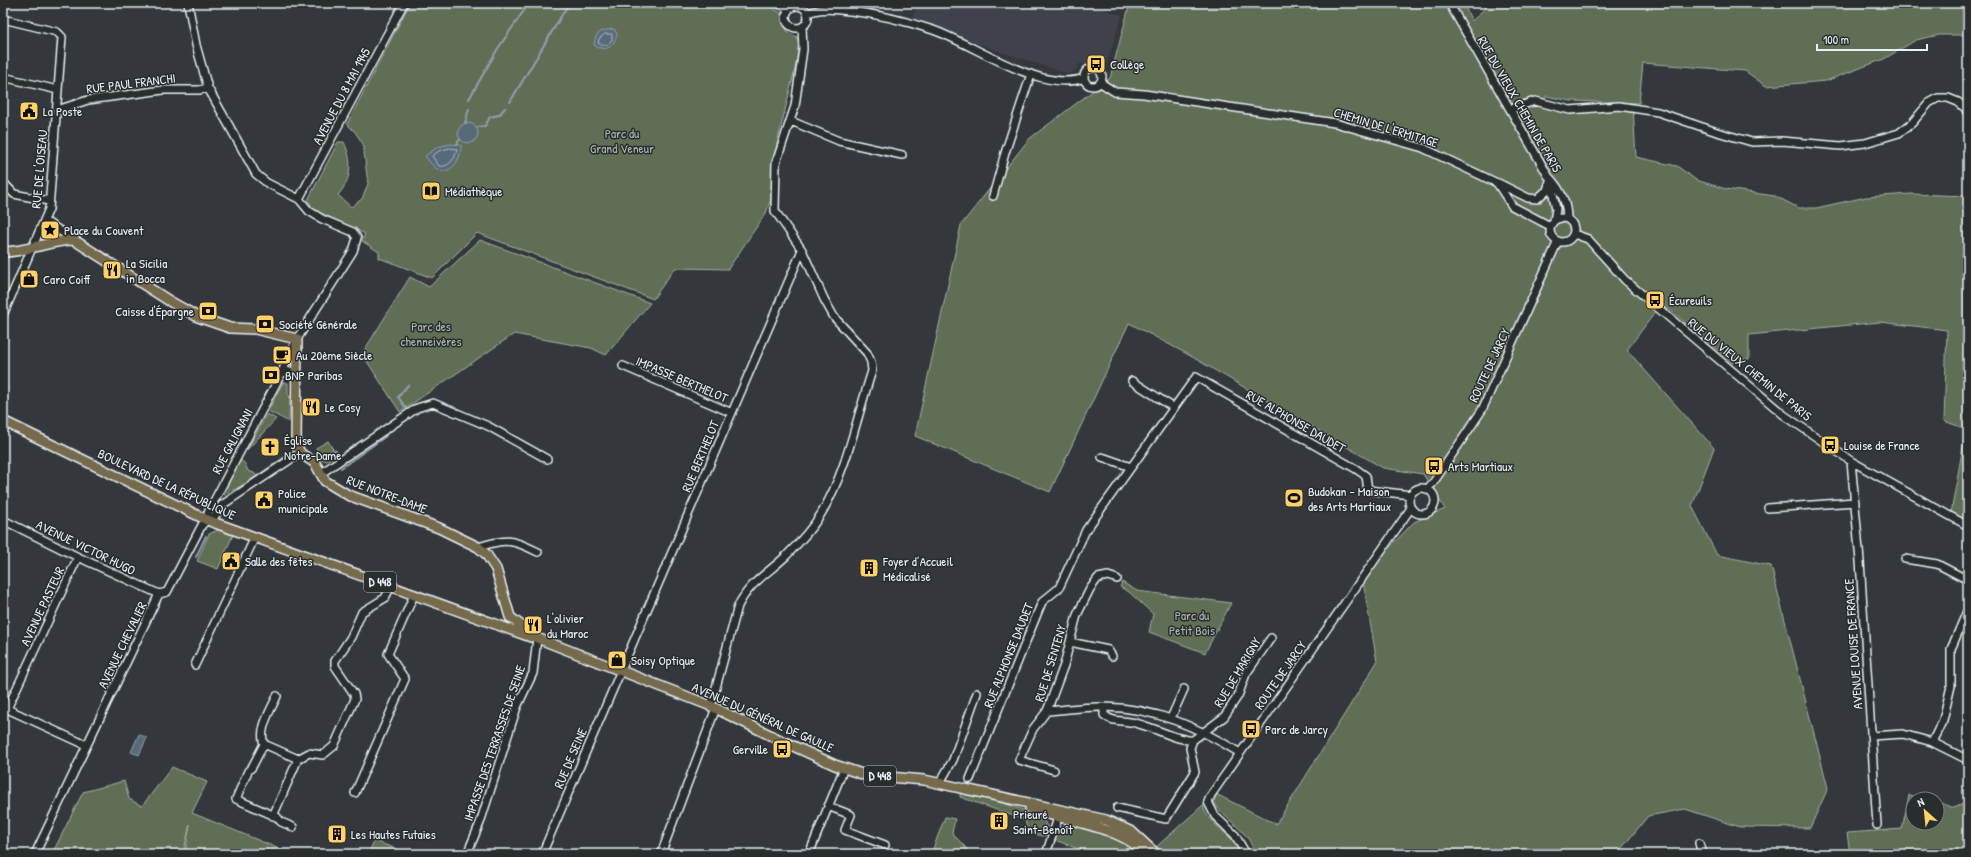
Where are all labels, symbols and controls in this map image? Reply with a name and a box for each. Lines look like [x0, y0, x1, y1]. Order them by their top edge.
scale bar [1817, 26, 1927, 52]
text: 100 m [1823, 31, 1849, 48]
street label: RUE DU VIEUX CHEMIN DE PARIS [1474, 33, 1566, 175]
street label: AVENUE DU 8 MAI 1945 [308, 44, 374, 148]
bus stop icon: Collège [1085, 53, 1107, 75]
place label: Collège [1110, 55, 1144, 73]
street label: RUE PAUL FRANCHI [85, 69, 177, 97]
public building icon: La Poste [18, 100, 40, 122]
place label: La Poste [43, 102, 82, 120]
street label: CHEMIN DE L'ERMITAGE [1332, 103, 1441, 152]
park label: Parc du Grand Veneur [590, 124, 654, 157]
street label: RUE DE L'OISEAU [27, 129, 51, 209]
library icon: Médiathèque [420, 180, 442, 202]
place label: Médiathèque [445, 182, 503, 200]
place icon: Place du Couvent [39, 219, 61, 241]
place label: Place du Couvent [64, 221, 144, 239]
place label: La Sicilia in Bocca [126, 254, 167, 287]
restaurant icon: La Sicilia in Bocca [101, 259, 123, 281]
shop icon: Caro Coiff [18, 268, 40, 290]
place label: Caro Coiff [43, 270, 91, 288]
bus stop icon: Écureuils [1644, 289, 1666, 311]
place label: Écureuils [1669, 291, 1712, 309]
bank icon: Caisse d'Épargne [197, 300, 219, 322]
place label: Caisse d'Épargne [115, 302, 194, 320]
bank icon: Société Générale [254, 313, 276, 335]
street label: RUE DU VIEUX CHEMIN DE PARIS [1684, 313, 1816, 425]
place label: Société Générale [279, 315, 357, 333]
park label: Parc des chenneivères [400, 317, 462, 350]
street label: ROUTE DE JARCY [1464, 325, 1514, 405]
cafe icon: Au 20ème Siècle [271, 344, 293, 366]
place label: Au 20ème Siècle [296, 346, 372, 364]
street label: IMPASSE BERTHELOT [633, 351, 732, 407]
bank icon: BNP Paribas [260, 364, 282, 386]
place label: BNP Paribas [285, 366, 342, 384]
street label: RUE ALPHONSE DAUDET [1243, 385, 1350, 457]
restaurant icon: Le Cosy [300, 396, 322, 418]
place label: Le Cosy [325, 398, 361, 416]
street label: RUE GALIGNANI [207, 405, 257, 477]
street label: RUE BERTHELOT [677, 417, 724, 495]
place label: Église Notre-Dame [284, 431, 341, 464]
bus stop icon: Louise de France [1819, 434, 1841, 456]
church icon: Église Notre-Dame [259, 436, 281, 458]
place label: Louise de France [1844, 436, 1920, 454]
street label: BOULEVARD DE LA RÉPUBLIQUE [95, 444, 239, 524]
bus stop icon: Arts Martiaux [1423, 455, 1445, 477]
place label: Arts Martiaux [1448, 457, 1513, 475]
street label: RUE NOTRE-DAME [344, 470, 430, 518]
place label: Budokan - Maison des Arts Martiaux [1308, 482, 1392, 515]
place label: Police municipale [278, 484, 328, 517]
sports icon: Budokan - Maison des Arts Martiaux [1283, 487, 1305, 509]
public building icon: Police municipale [253, 489, 275, 511]
street label: AVENUE VICTOR HUGO [33, 515, 139, 579]
public building icon: Salle des fêtes [220, 550, 242, 572]
place label: Salle des fêtes [245, 552, 313, 570]
place label: Foyer d’Accueil Médicalisé [882, 552, 953, 585]
building icon: Foyer d’Accueil Médicalisé [858, 557, 880, 579]
street label: AVENUE PASTEUR [16, 563, 68, 649]
road number: D 448 [364, 572, 396, 592]
street label: AVENUE LOUISE DE FRANCE [1839, 578, 1867, 710]
street label: AVENUE CHEVALIER [93, 599, 151, 691]
street label: RUE ALPHONSE DAUDET [979, 599, 1038, 710]
park label: Parc du Petit Bois [1169, 606, 1215, 639]
place label: L'olivier du Maroc [547, 609, 588, 642]
restaurant icon: L'olivier du Maroc [522, 614, 544, 636]
street label: RUE DE SENTENY [1030, 622, 1070, 704]
street label: RUE DE MARIGNY [1209, 633, 1265, 710]
street label: ROUTE DE JARCY [1250, 637, 1310, 713]
shop icon: Soisy Optique [606, 649, 628, 671]
place label: Soisy Optique [631, 651, 695, 669]
street label: IMPASSE DES TERRASSES DE SEINE [459, 662, 529, 823]
street label: AVENUE DU GÉNÉRAL DE GAULLE [689, 678, 837, 757]
bus stop icon: Parc de Jarcy [1240, 718, 1262, 740]
place label: Parc de Jarcy [1265, 720, 1329, 738]
street label: RUE DE SEINE [549, 725, 591, 791]
bus stop icon: Gerville [771, 738, 793, 760]
place label: Gerville [733, 740, 768, 758]
road number: D 448 [864, 766, 896, 786]
north arrow [1905, 791, 1945, 831]
text: N [1915, 794, 1926, 810]
place label: Prieuré Saint-Benoît [1013, 805, 1073, 838]
building icon: Prieuré Saint-Benoît [988, 810, 1010, 832]
building icon: Les Hautes Futaies [326, 823, 348, 845]
place label: Les Hautes Futaies [351, 825, 436, 843]

